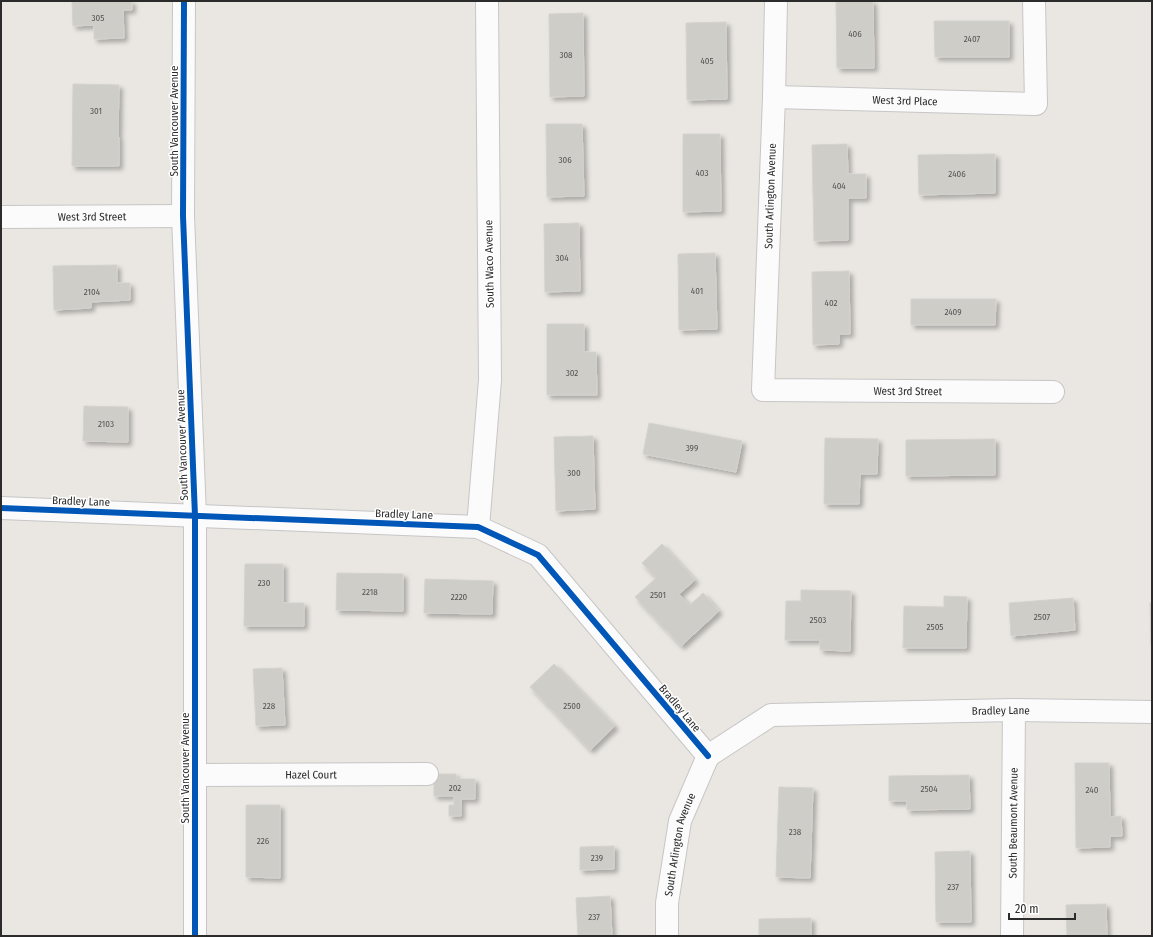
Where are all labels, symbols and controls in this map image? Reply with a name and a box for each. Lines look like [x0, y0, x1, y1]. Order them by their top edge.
house number: 305 [92, 13, 104, 23]
house number: 406 [848, 29, 862, 39]
house number: 2407 [964, 34, 981, 44]
house number: 308 [559, 50, 573, 60]
house number: 405 [700, 56, 714, 66]
street label: South Vancouver Avenue [168, 65, 181, 177]
street label: West 3rd Place [872, 94, 938, 108]
house number: 301 [90, 106, 102, 116]
street label: South Arlington Avenue [762, 143, 779, 249]
house number: 306 [558, 155, 572, 165]
house number: 403 [695, 168, 709, 178]
house number: 2406 [948, 169, 966, 179]
house number: 404 [832, 181, 846, 191]
street label: West 3rd Street [58, 210, 127, 224]
street label: South Waco Avenue [482, 220, 497, 308]
house number: 304 [555, 253, 569, 263]
house number: 401 [691, 286, 703, 296]
house number: 2104 [84, 287, 101, 297]
house number: 402 [825, 298, 837, 308]
house number: 2409 [944, 307, 962, 317]
house number: 302 [566, 368, 578, 378]
street label: West 3rd Street [873, 385, 942, 398]
street label: South Vancouver Avenue [174, 389, 191, 501]
house number: 2103 [98, 419, 114, 429]
house number: 399 [686, 443, 698, 453]
house number: 300 [567, 468, 581, 478]
street label: Bradley Lane [52, 494, 110, 509]
street label: Bradley Lane [375, 507, 433, 522]
house number: 230 [258, 578, 271, 588]
house number: 2218 [362, 587, 378, 597]
house number: 2501 [650, 590, 666, 600]
house number: 2220 [451, 592, 468, 602]
house number: 2507 [1034, 612, 1050, 622]
house number: 2503 [810, 615, 826, 625]
house number: 2505 [927, 622, 943, 632]
street label: Bradley Lane [656, 682, 703, 735]
house number: 228 [263, 701, 276, 711]
house number: 2500 [563, 701, 581, 711]
street label: Bradley Lane [972, 704, 1030, 718]
street label: South Vancouver Avenue [179, 712, 192, 824]
street label: South Beaumont Avenue [1007, 767, 1020, 879]
street label: Hazel Court [285, 768, 337, 782]
house number: 202 [449, 783, 461, 793]
house number: 2504 [920, 784, 938, 794]
house number: 240 [1086, 785, 1099, 795]
street label: South Arlington Avenue [662, 791, 698, 897]
house number: 238 [789, 827, 802, 837]
house number: 226 [257, 836, 270, 846]
house number: 239 [591, 853, 603, 863]
house number: 237 [947, 882, 959, 892]
scale bar [1009, 895, 1075, 921]
text: 20 m [1015, 902, 1039, 916]
house number: 237 [588, 912, 600, 922]

